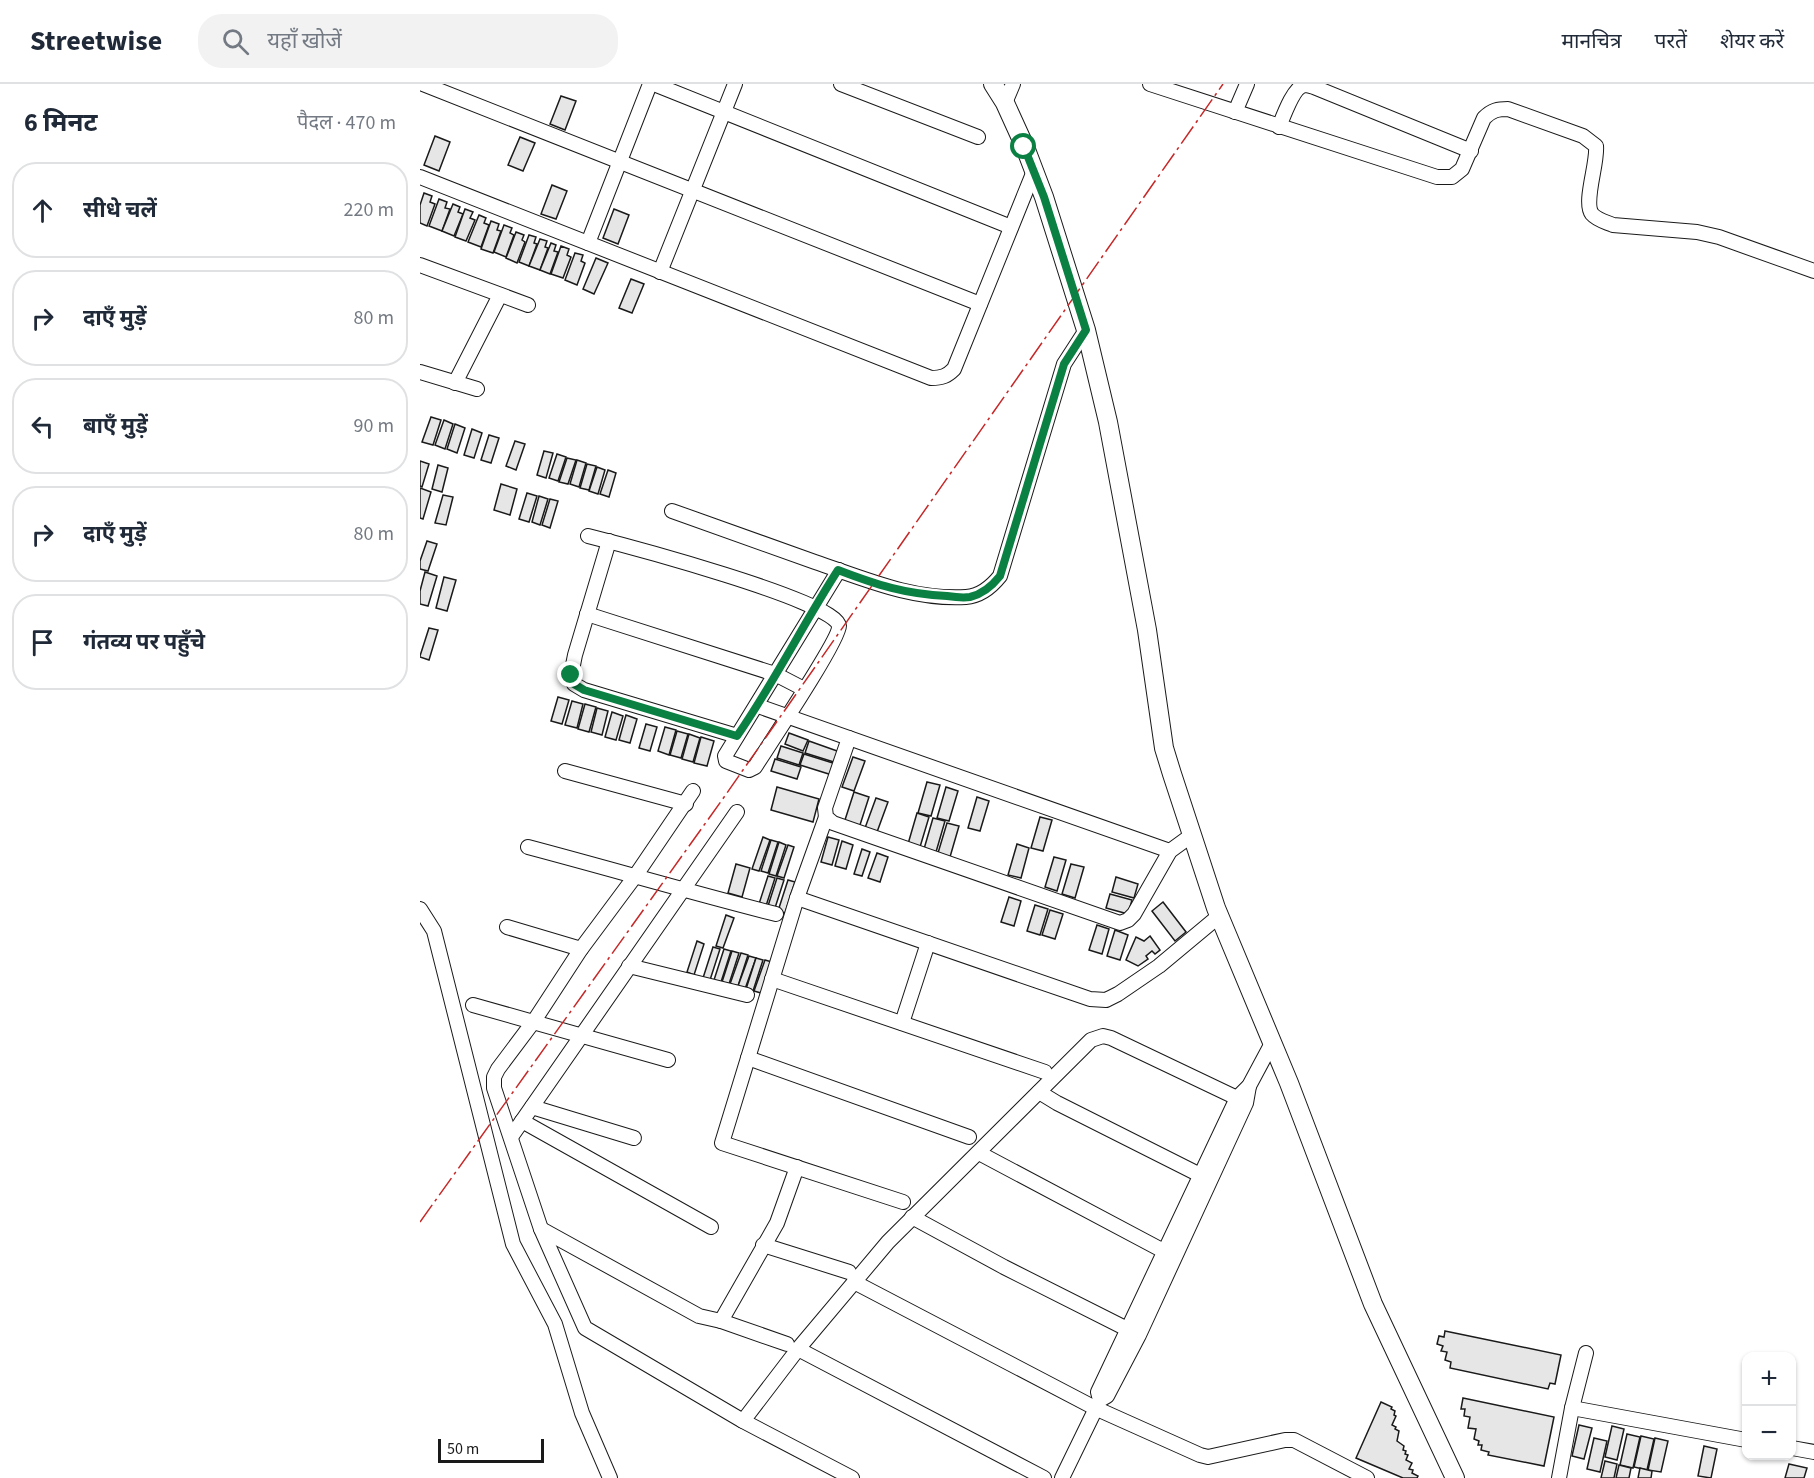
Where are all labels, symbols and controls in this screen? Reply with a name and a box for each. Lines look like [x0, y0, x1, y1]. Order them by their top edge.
search box [198, 14, 618, 68]
text: Streetwise [30, 21, 162, 61]
icon: search [219, 25, 252, 58]
text: यहाँ खोजें [267, 25, 342, 57]
text: मानचित्र [1562, 26, 1622, 56]
text: परतें [1655, 26, 1687, 56]
text: शेयर करें [1720, 26, 1784, 56]
text: 6 मिनट [24, 104, 98, 141]
text: पैदल · 470 m [297, 109, 396, 137]
route start [1010, 133, 1036, 159]
icon: ahead [26, 194, 59, 227]
text: सीधे चलें [83, 194, 157, 226]
text: 220 m [344, 196, 394, 224]
icon: right [26, 302, 59, 335]
text: दाएँ मुड़ें [83, 302, 146, 334]
text: 80 m [354, 304, 394, 332]
icon: left [26, 410, 59, 443]
text: बाएँ मुड़ें [83, 410, 148, 442]
text: 90 m [354, 412, 394, 440]
icon: right [26, 518, 59, 551]
text: दाएँ मुड़ें [83, 518, 146, 550]
text: 80 m [354, 520, 394, 548]
icon: arrive [26, 626, 59, 659]
text: गंतव्य पर पहुँचे [83, 626, 205, 658]
route end [557, 661, 583, 687]
map controls [1742, 1352, 1796, 1460]
button: + [1742, 1352, 1796, 1406]
button: − [1742, 1406, 1796, 1460]
scale bar [438, 1436, 544, 1464]
text: 50 m [447, 1438, 479, 1460]

